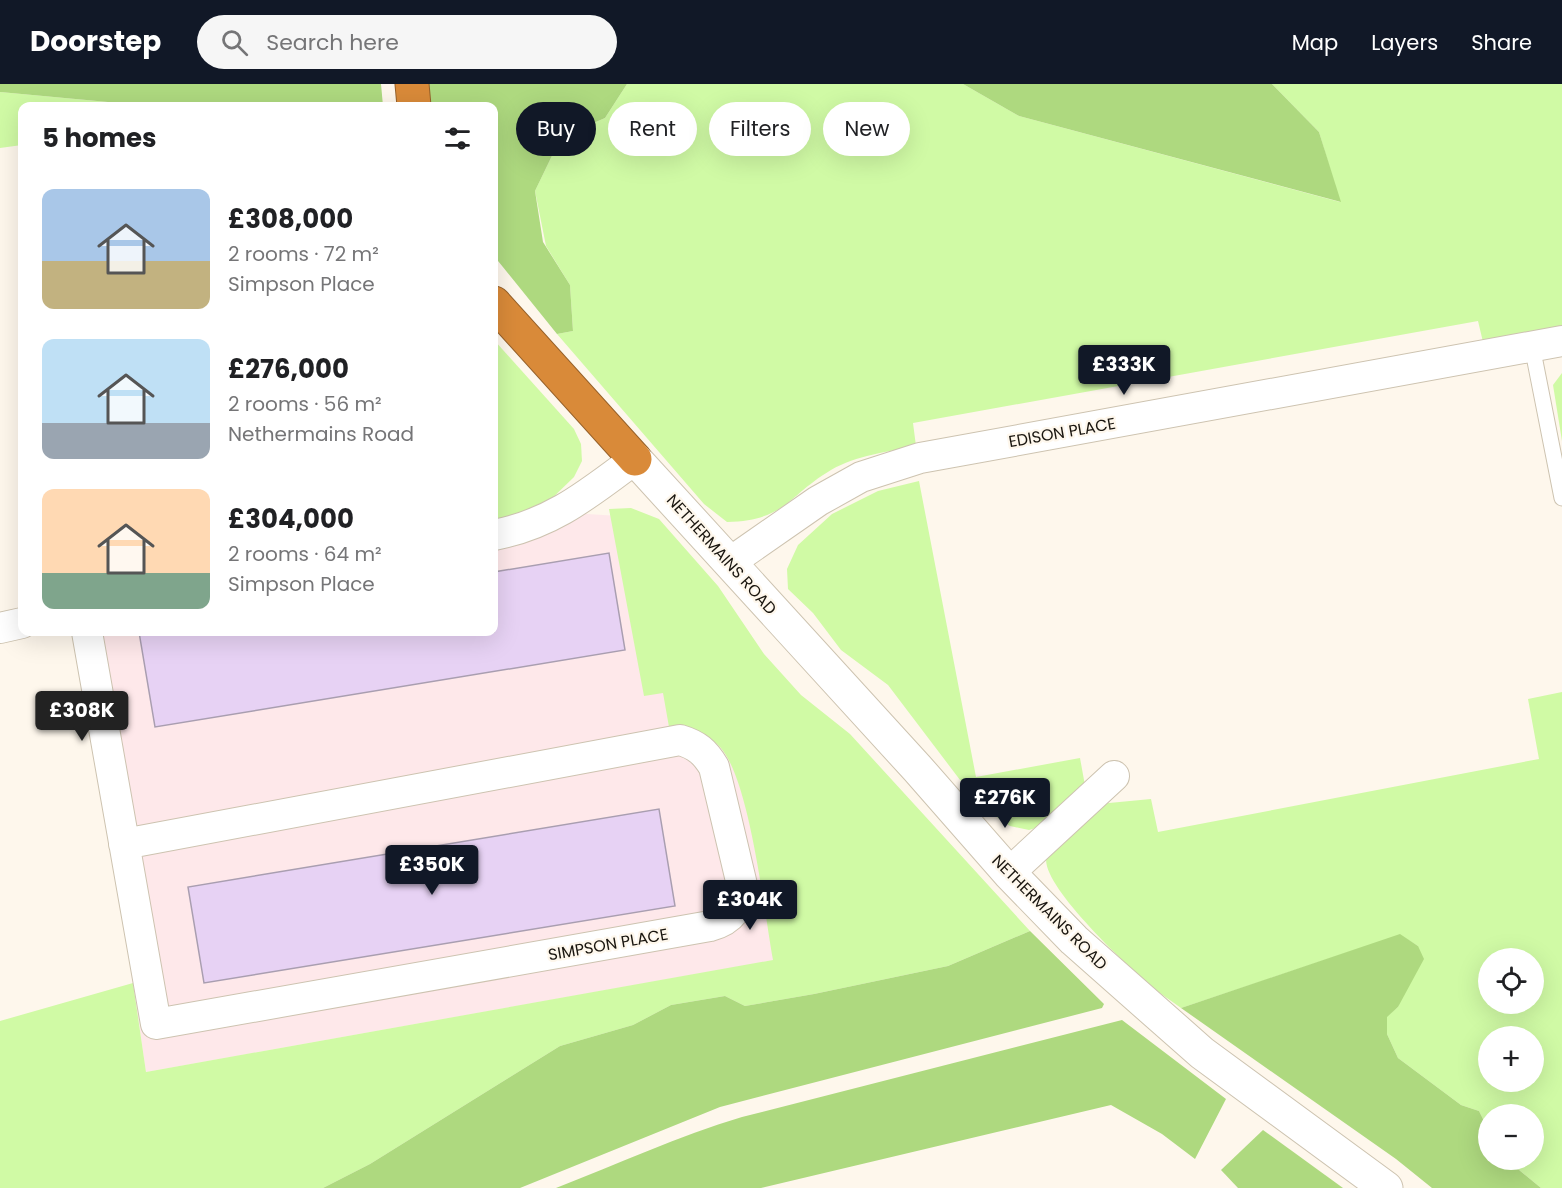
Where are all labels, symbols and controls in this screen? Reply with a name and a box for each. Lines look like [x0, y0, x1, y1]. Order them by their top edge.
search box [197, 15, 617, 69]
text: Doorstep [30, 22, 161, 61]
icon: search [218, 26, 251, 59]
text: Search here [266, 27, 399, 58]
text: Map [1292, 28, 1338, 57]
text: Layers [1371, 28, 1438, 57]
text: Share [1471, 28, 1532, 57]
chip: Buy [516, 102, 596, 156]
chip: Rent [608, 102, 697, 156]
chip: Filters [709, 102, 811, 156]
chip: New [823, 102, 910, 156]
text: 5 homes [42, 120, 157, 156]
icon: filters [441, 122, 474, 155]
text: £308,000 [228, 201, 353, 237]
icon: home [90, 213, 162, 285]
text: 2 rooms · 72 m² [228, 240, 379, 268]
text: Simpson Place [228, 270, 375, 298]
pin: £333K [1082, 345, 1166, 396]
text: £333K [1092, 350, 1156, 378]
text: £276,000 [228, 351, 349, 387]
icon: home [90, 363, 162, 435]
text: 2 rooms · 56 m² [228, 390, 382, 418]
street label: EDISON PLACE [1007, 412, 1117, 453]
text: Nethermains Road [228, 420, 414, 448]
street label: NETHERMAINS ROAD [661, 489, 782, 620]
text: £304,000 [228, 501, 354, 537]
icon: home [90, 513, 162, 585]
text: 2 rooms · 64 m² [228, 540, 382, 568]
text: Simpson Place [228, 570, 375, 598]
pin: £308K [40, 691, 124, 742]
text: £308K [49, 696, 115, 724]
pin: £276K [963, 778, 1047, 829]
text: £276K [974, 783, 1036, 811]
pin: £350K [390, 845, 474, 896]
street label: NETHERMAINS ROAD [987, 849, 1113, 975]
text: £350K [399, 850, 465, 878]
pin: £304K [708, 880, 792, 931]
text: £304K [717, 885, 783, 913]
street label: SIMPSON PLACE [546, 923, 670, 966]
map controls [1478, 948, 1544, 1170]
button: locate [1478, 948, 1544, 1014]
button: + [1478, 1026, 1544, 1092]
button: − [1478, 1104, 1544, 1170]

